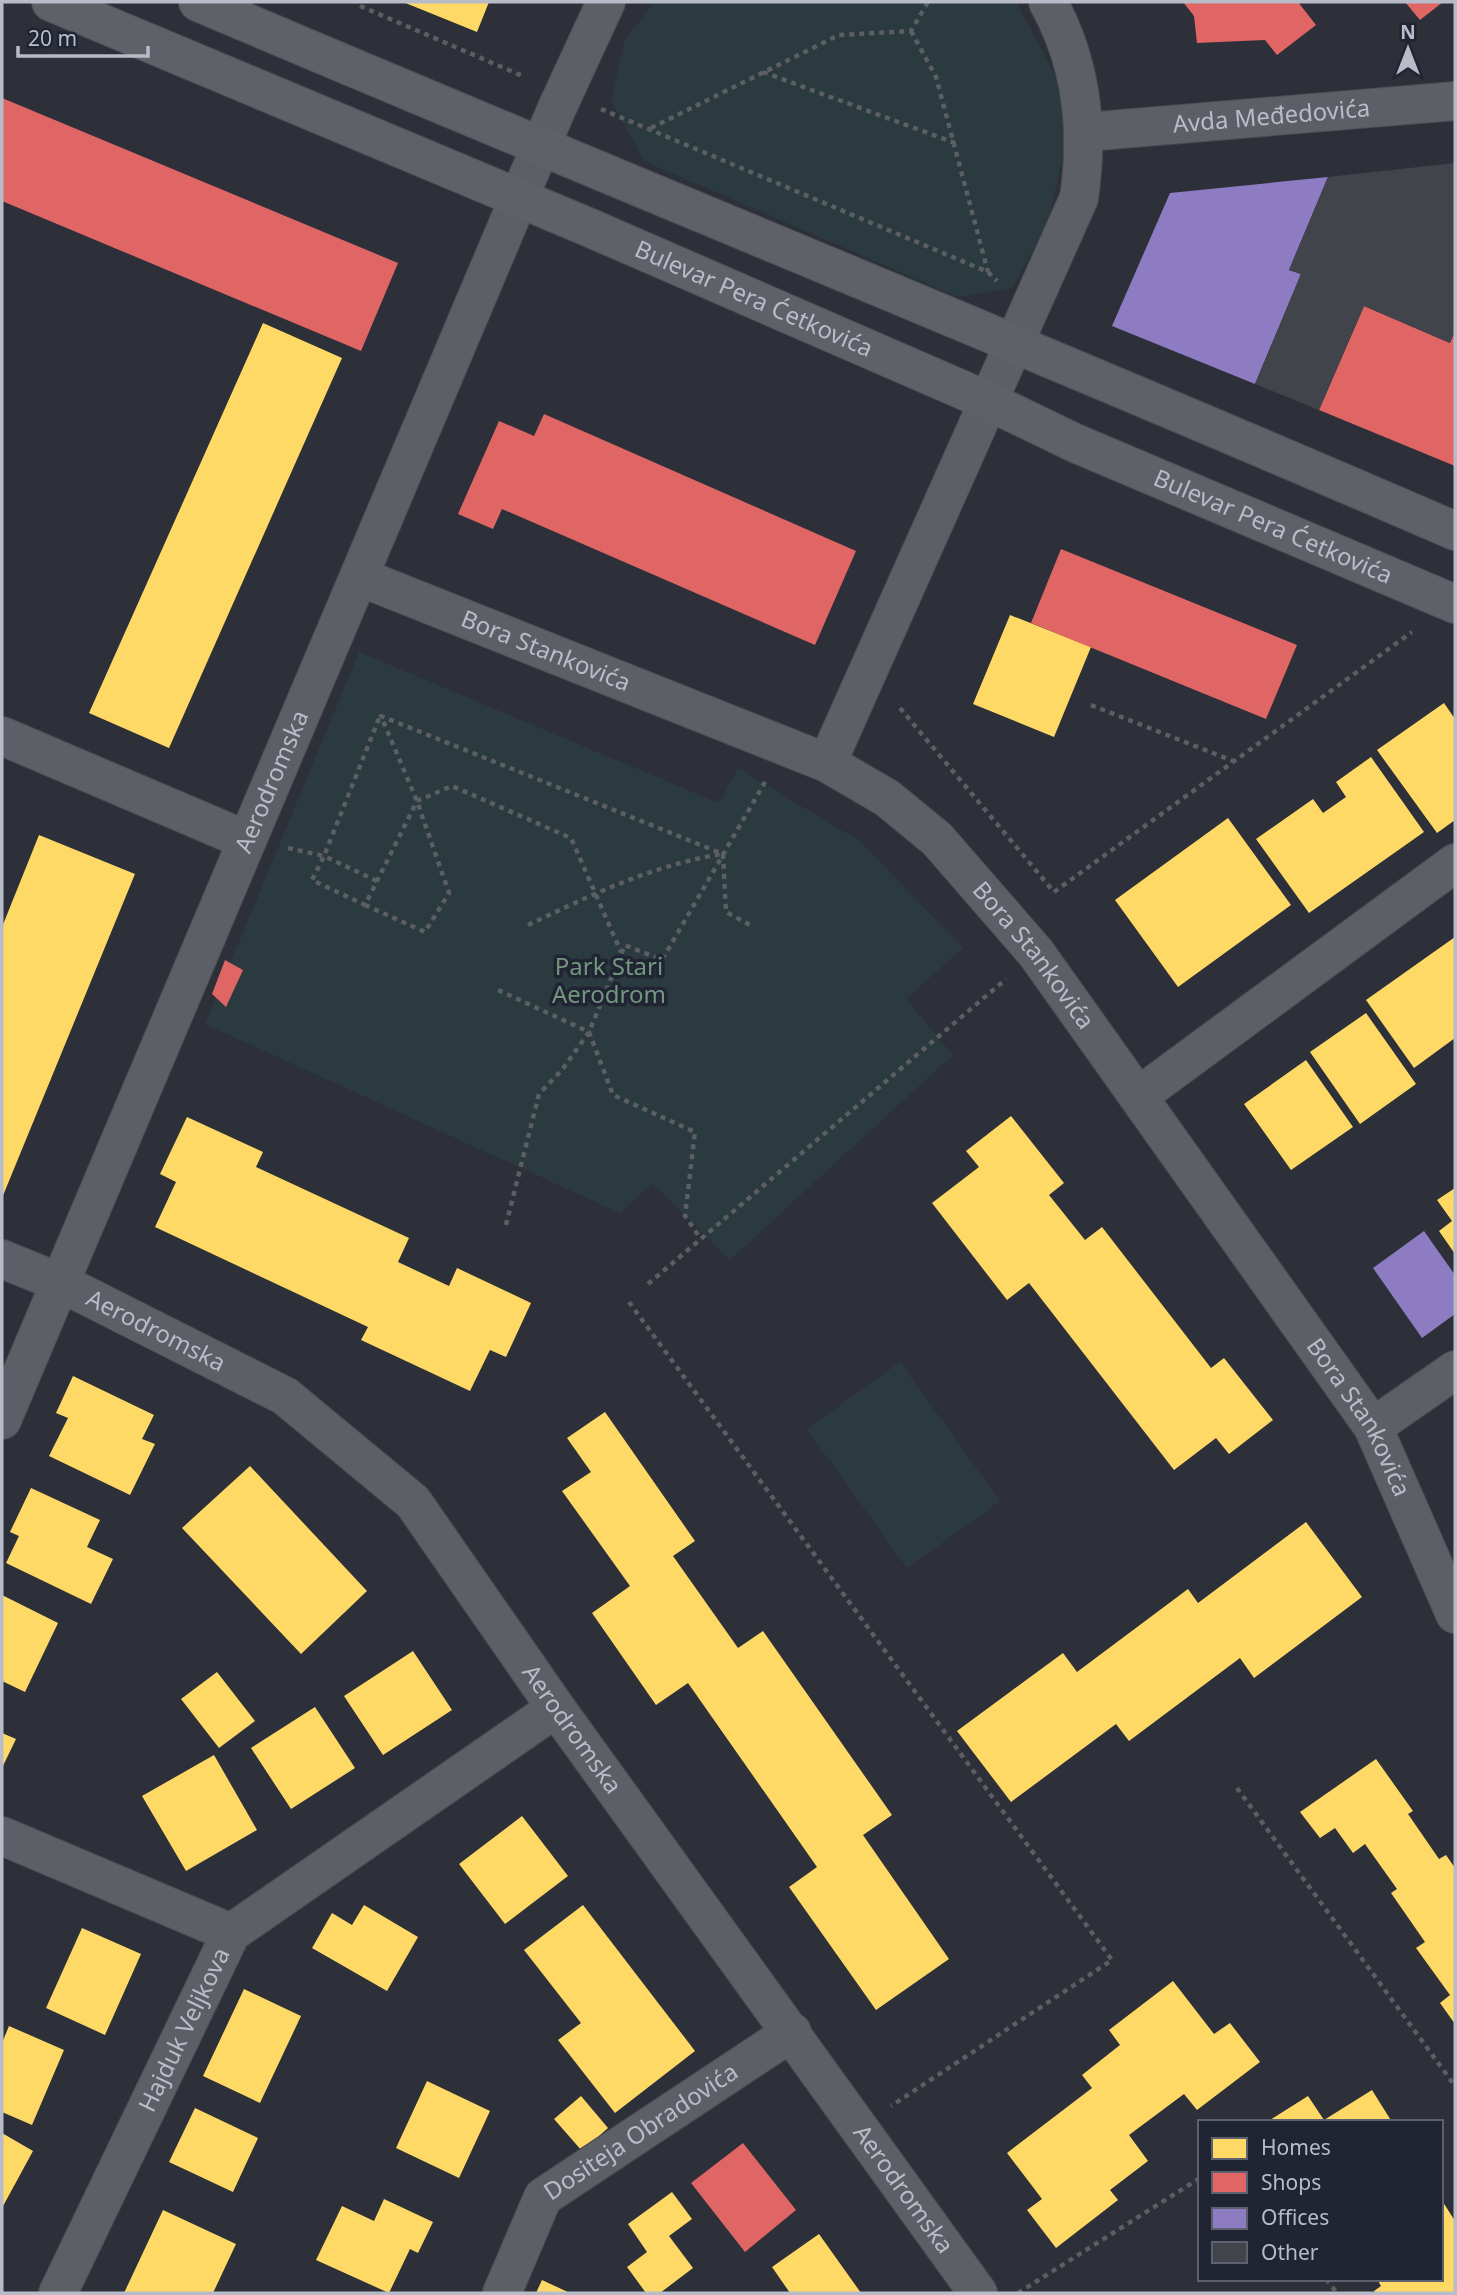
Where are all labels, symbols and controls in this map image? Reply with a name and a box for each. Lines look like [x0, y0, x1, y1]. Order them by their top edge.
scale bar [18, 14, 147, 58]
north arrow [1373, 14, 1443, 84]
text: N [1400, 19, 1416, 45]
text: 20 m [28, 24, 77, 52]
street label: Avda Međedovića [1171, 90, 1371, 140]
street label: Bulevar Pera Ćetkovića [630, 231, 879, 364]
street label: Bulevar Pera Ćetkovića [1149, 460, 1398, 591]
street label: Bora Stankovića [457, 601, 636, 698]
street label: Aerodromska [226, 705, 315, 858]
street label: Bora Stankovića [966, 873, 1103, 1035]
park label: Park Stari Aerodrom [552, 949, 666, 1010]
street label: Aerodromska [81, 1281, 232, 1378]
street label: Bora Stankovića [1300, 1331, 1419, 1501]
street label: Aerodromska [515, 1657, 630, 1800]
street label: Hajduk Veljkova [130, 1942, 237, 2117]
street label: Dositeja Obradovića [537, 2054, 744, 2207]
street label: Aerodromska [847, 2117, 962, 2260]
legend [1198, 2120, 1443, 2281]
text: Homes [1261, 2133, 1331, 2161]
text: Shops [1261, 2168, 1321, 2196]
text: Offices [1261, 2203, 1329, 2231]
text: Other [1261, 2238, 1319, 2266]

